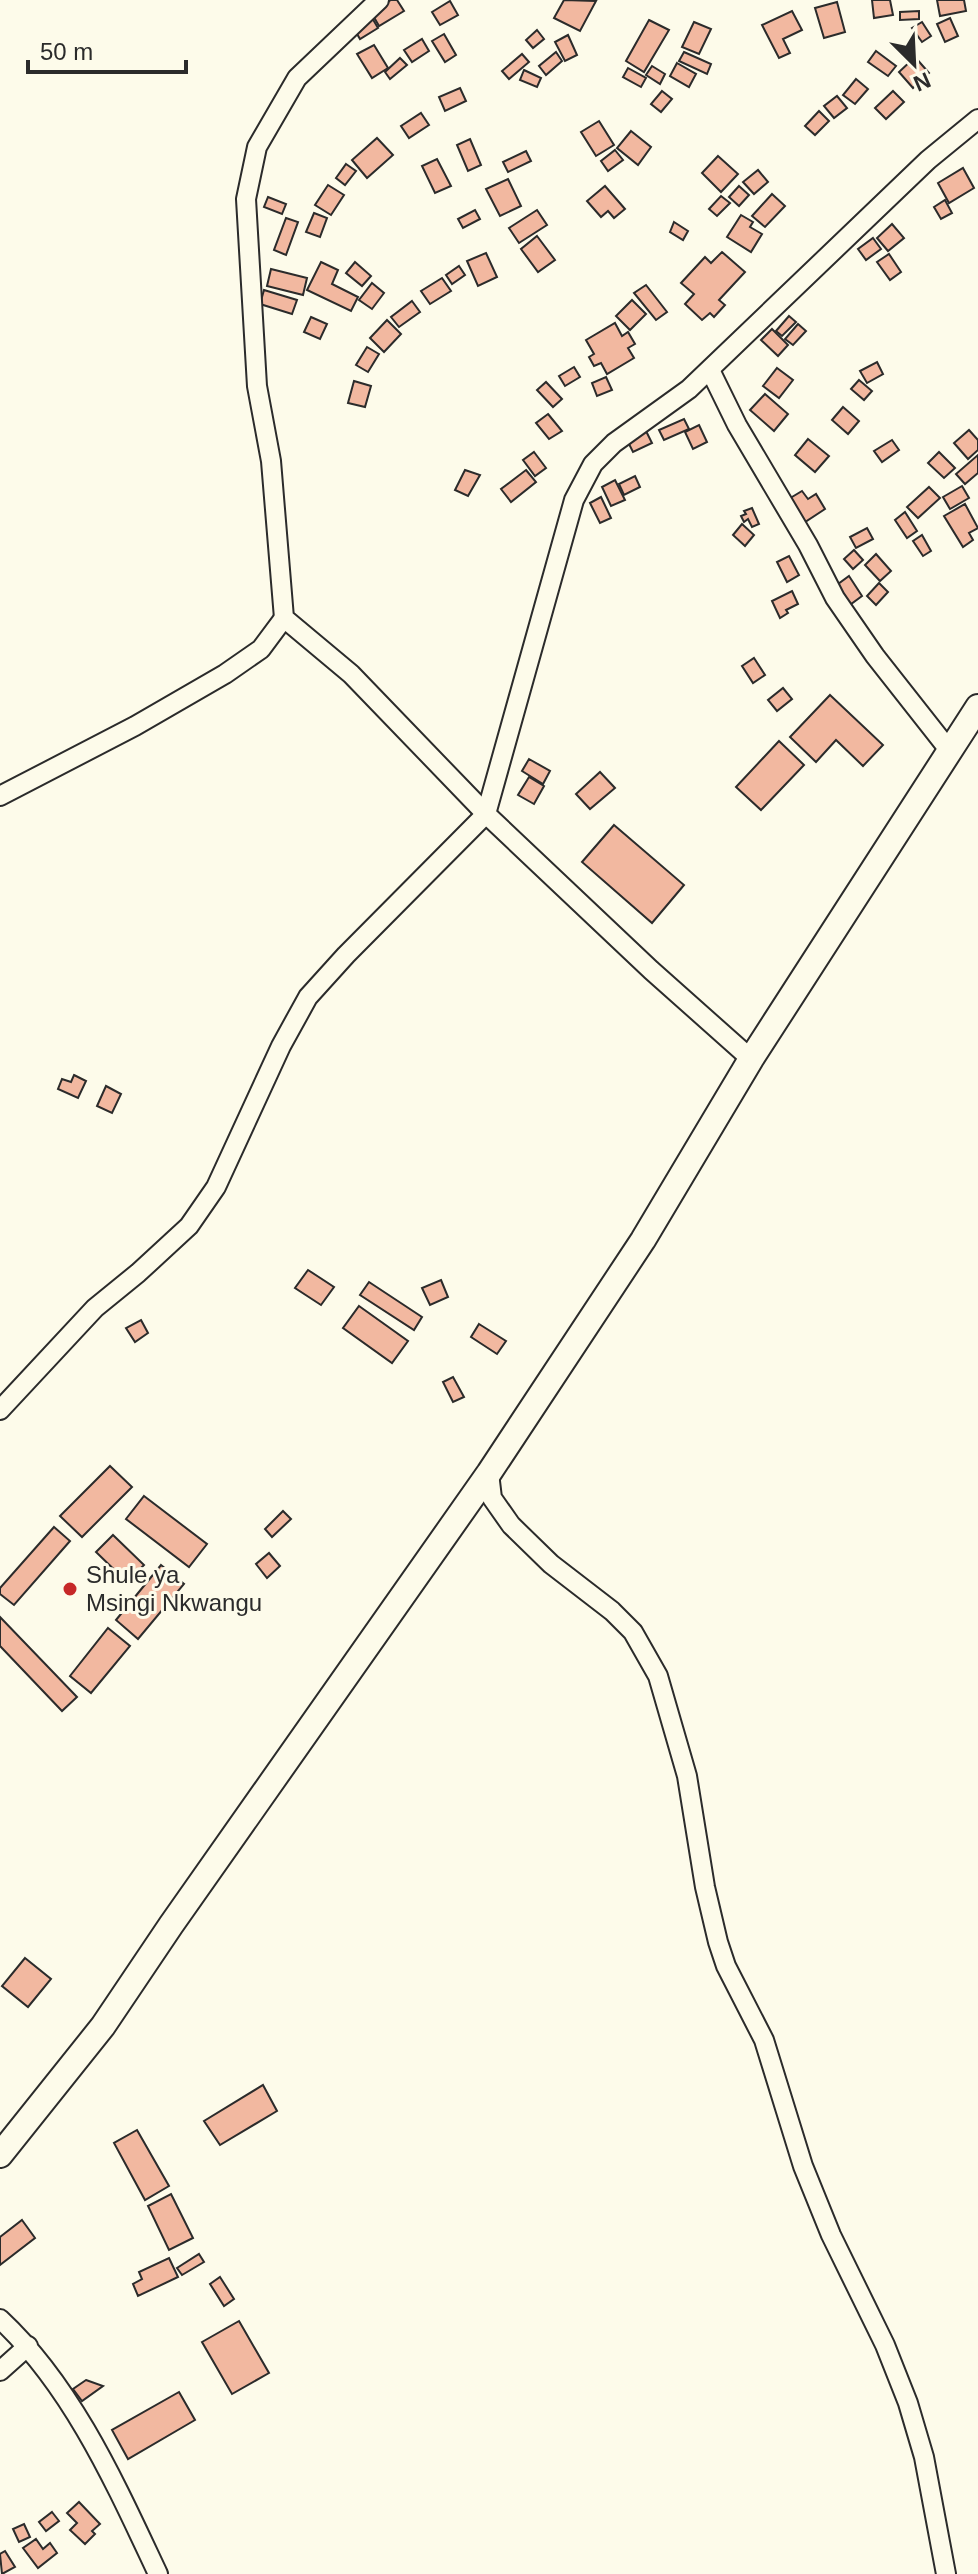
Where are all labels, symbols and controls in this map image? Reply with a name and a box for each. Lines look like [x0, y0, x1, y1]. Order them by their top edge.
scale bar [28, 24, 186, 74]
north arrow [874, 24, 954, 104]
text: 50 m [40, 38, 93, 65]
text: N [910, 67, 934, 96]
place label: Shule ya Msingi Nkwangu [86, 1561, 262, 1616]
marker: Shule ya Msingi Nkwangu [61, 1580, 79, 1598]

